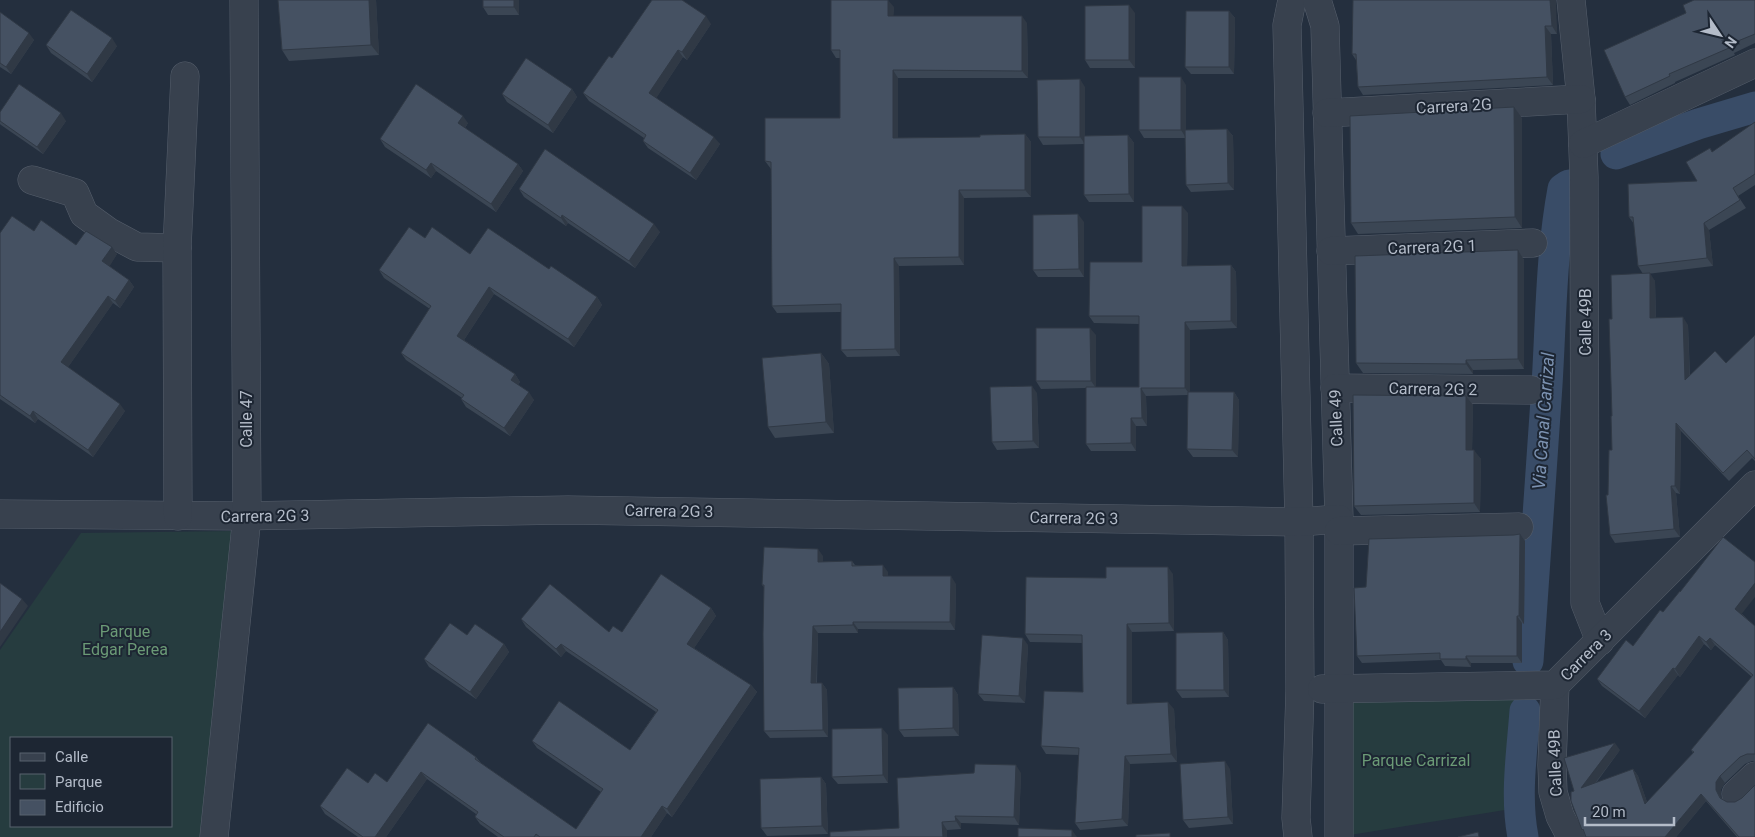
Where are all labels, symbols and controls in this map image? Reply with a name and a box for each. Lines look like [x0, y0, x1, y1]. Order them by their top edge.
north arrow [1695, 10, 1745, 60]
text: N [1721, 34, 1740, 51]
street label: Carrera 2G [1416, 95, 1492, 117]
street label: Carrera 2G 1 [1387, 236, 1477, 258]
street label: Calle 49B [1576, 288, 1595, 356]
water label: Via Canal Carrizal [1528, 351, 1558, 490]
street label: Carrera 2G 2 [1388, 379, 1478, 399]
street label: Calle 49 [1326, 389, 1346, 447]
street label: Calle 47 [237, 390, 256, 448]
street label: Carrera 2G 3 [624, 501, 714, 521]
street label: Carrera 2G 3 [220, 506, 310, 526]
street label: Carrera 2G 3 [1029, 508, 1119, 528]
park label: Parque Edgar Perea [82, 622, 168, 659]
street label: Carrera 3 [1556, 625, 1616, 685]
street label: Calle 49B [1544, 729, 1566, 797]
legend [10, 737, 172, 827]
text: Calle [55, 748, 88, 766]
park label: Parque Carrizal [1362, 751, 1470, 770]
text: Parque [55, 773, 102, 791]
scale bar [1585, 794, 1674, 826]
text: Edificio [55, 798, 104, 816]
text: 20 m [1592, 803, 1626, 821]

